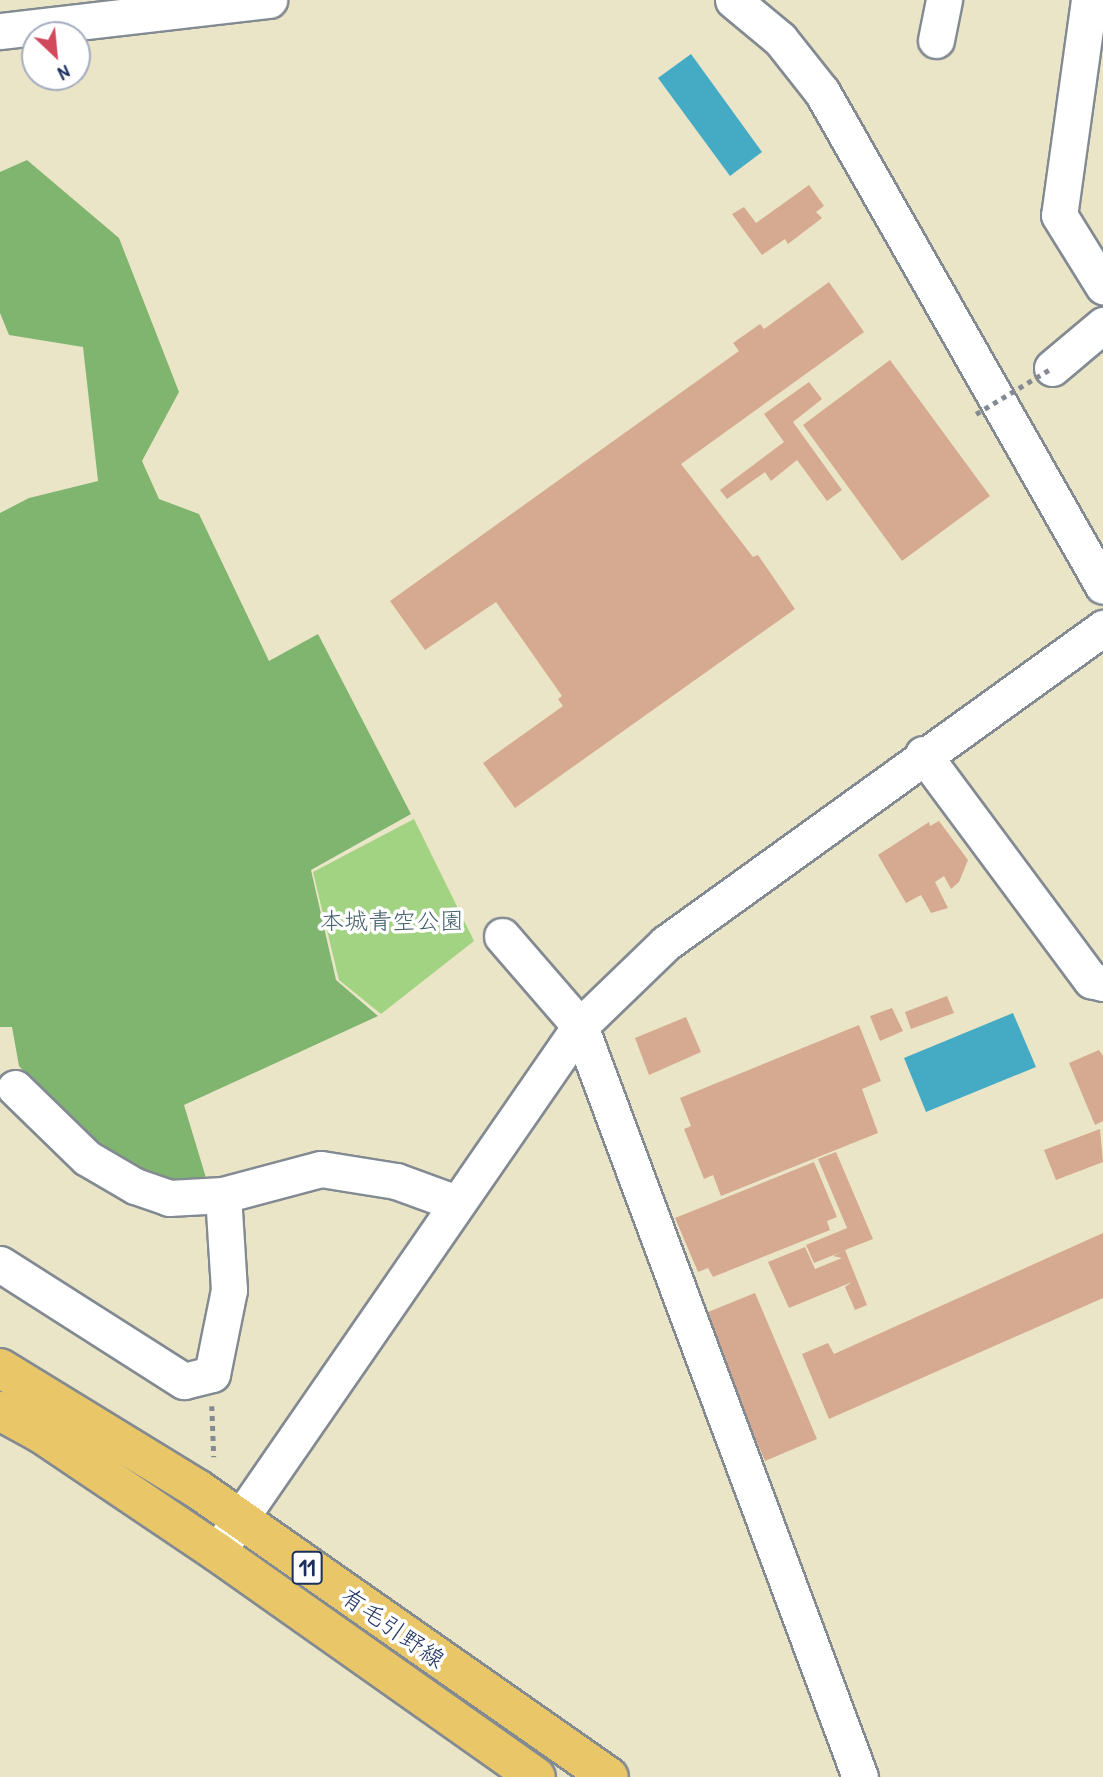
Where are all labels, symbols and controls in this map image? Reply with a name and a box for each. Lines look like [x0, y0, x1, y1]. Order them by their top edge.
north arrow [21, 21, 91, 91]
text: N [54, 59, 75, 87]
park label: 本城青空公園 [320, 907, 464, 935]
road number: 11 [291, 1548, 323, 1588]
street label: 有毛引野線 [336, 1582, 450, 1674]

